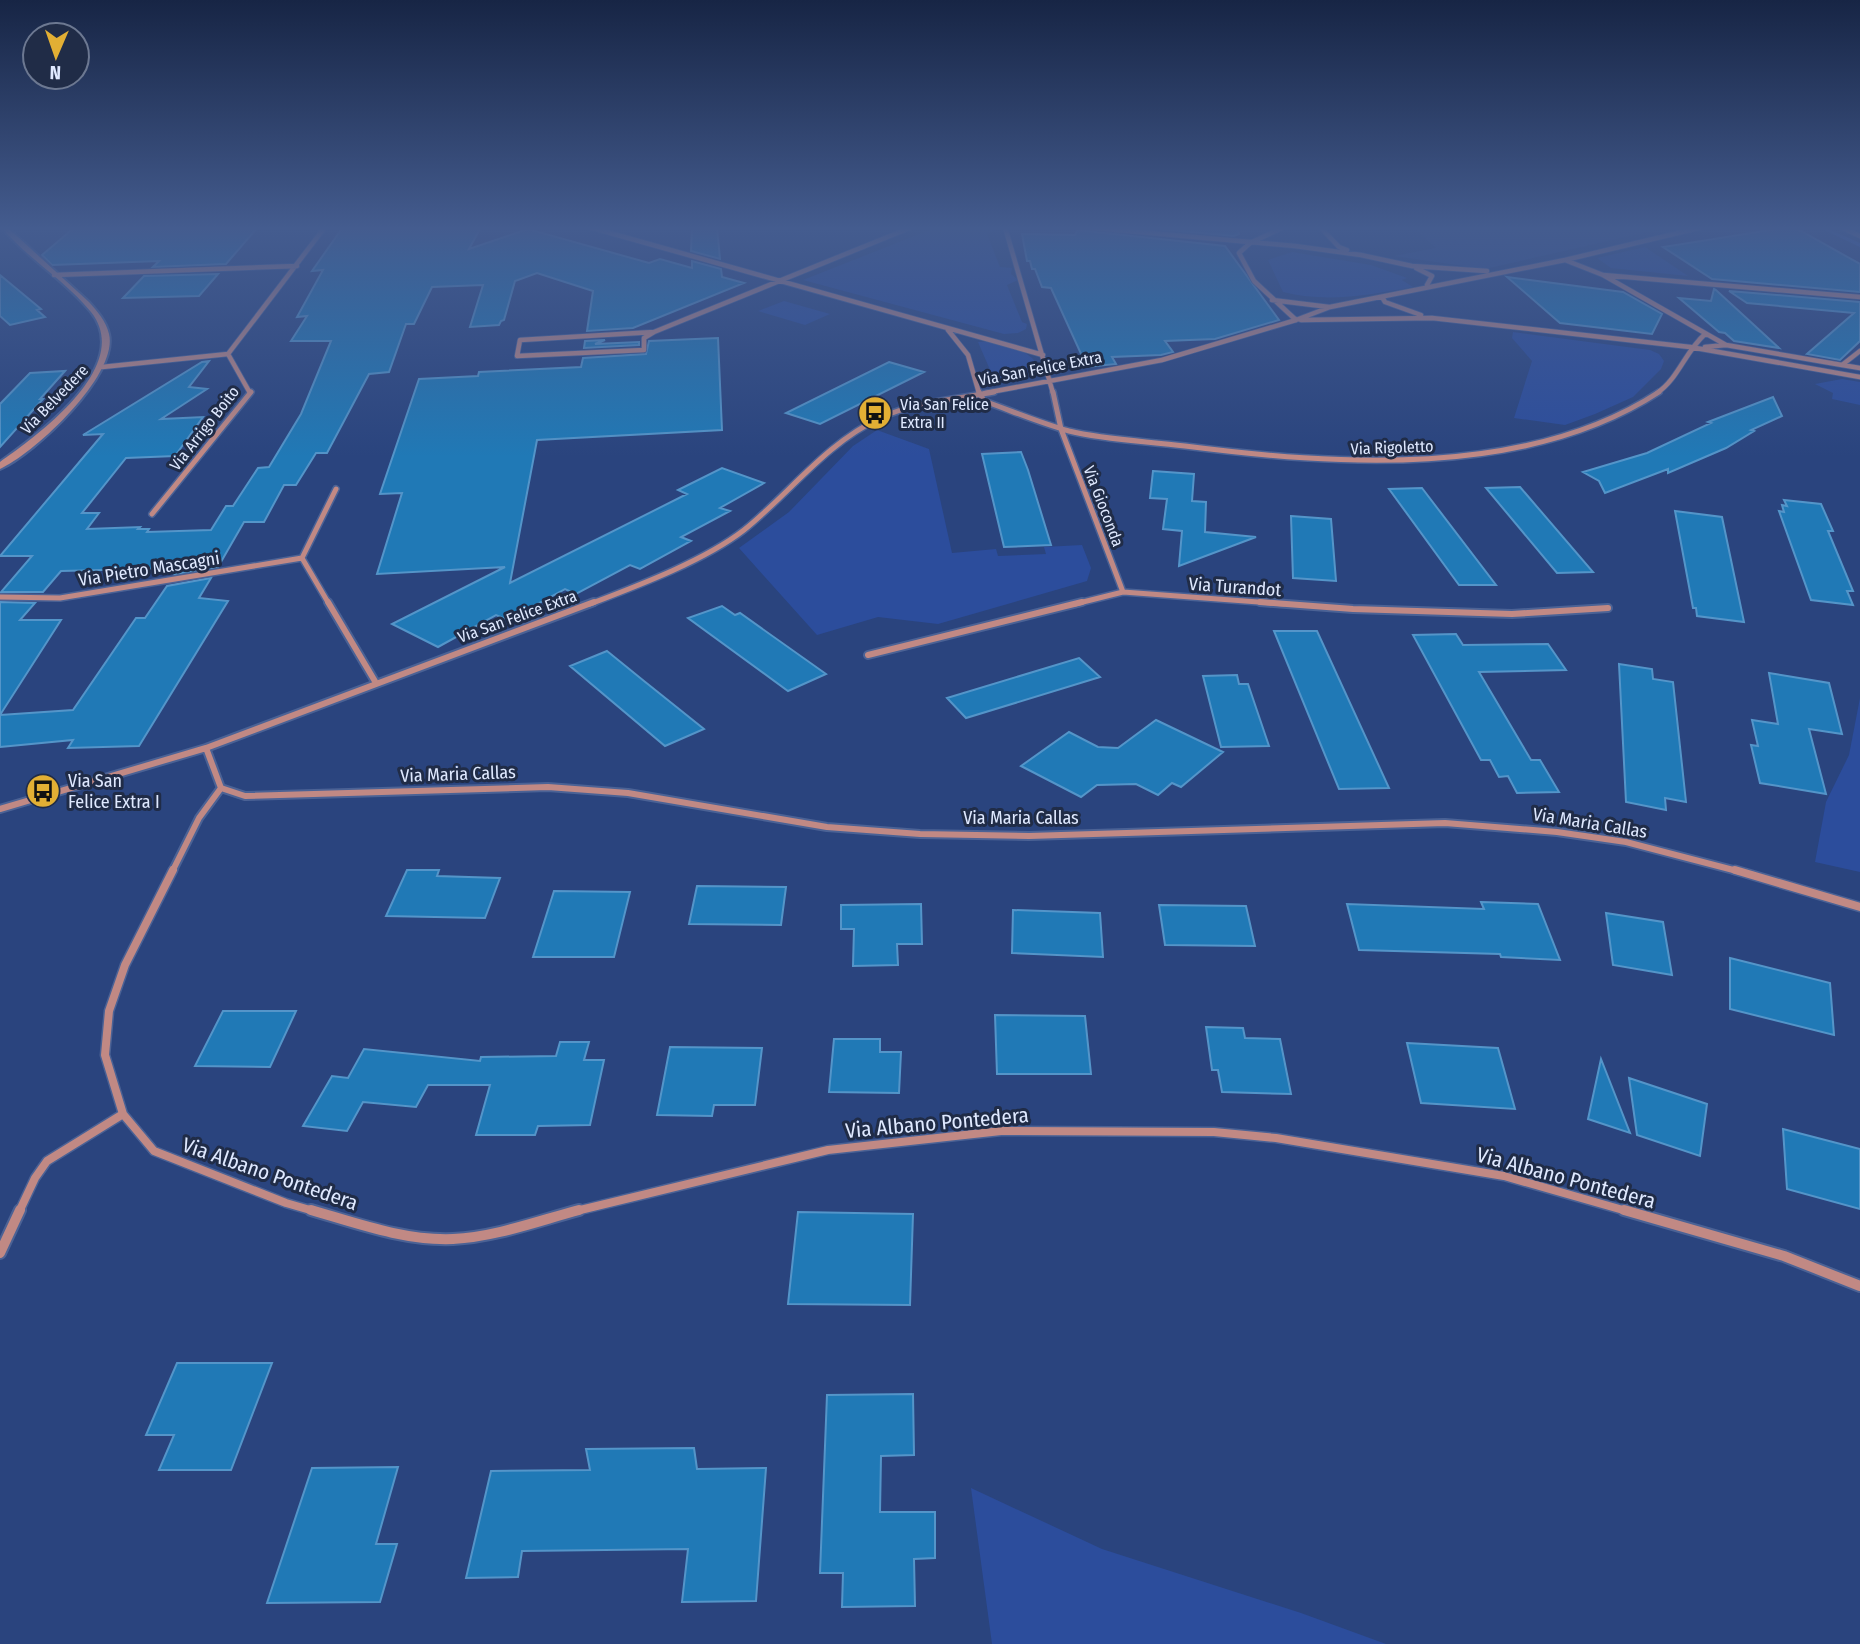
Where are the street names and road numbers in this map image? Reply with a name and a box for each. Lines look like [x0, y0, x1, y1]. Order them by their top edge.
street label: Via San Felice Extra [977, 347, 1104, 390]
street label: Via Belvedere [17, 361, 92, 438]
street label: Via Arrigo Boito [166, 382, 243, 474]
street label: Via Rigoletto [1350, 437, 1434, 458]
street label: Via Gioconda [1079, 463, 1128, 550]
street label: Via Pietro Mascagni [77, 547, 221, 591]
street label: Via Turandot [1188, 573, 1282, 601]
street label: Via San Felice Extra [455, 586, 579, 647]
street label: Via Maria Callas [400, 761, 516, 787]
street label: Via Maria Callas [1531, 803, 1649, 843]
street label: Via Maria Callas [963, 807, 1079, 829]
street label: Via Albano Pontedera [844, 1102, 1030, 1144]
street label: Via Albano Pontedera [179, 1132, 361, 1216]
street label: Via Albano Pontedera [1474, 1142, 1658, 1214]

